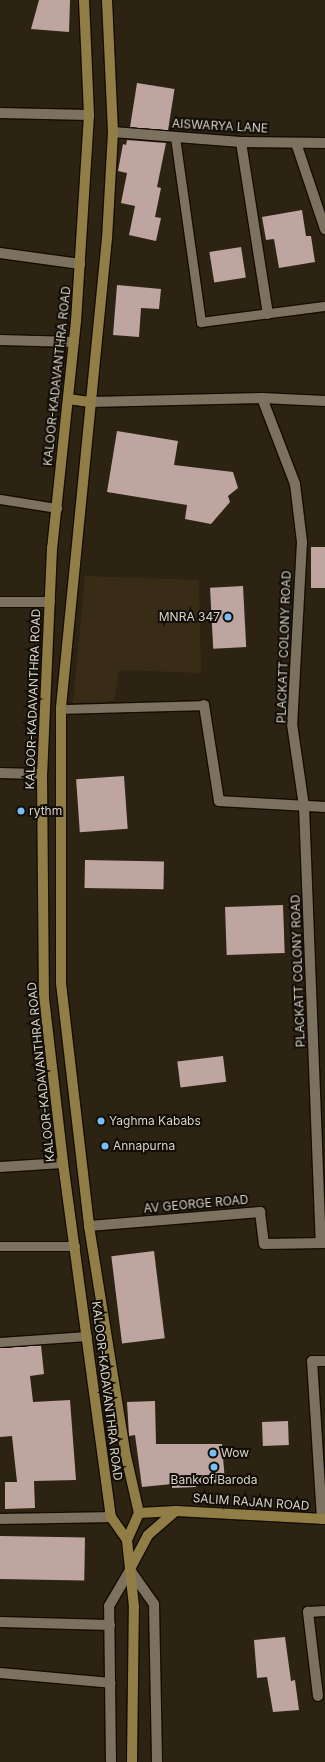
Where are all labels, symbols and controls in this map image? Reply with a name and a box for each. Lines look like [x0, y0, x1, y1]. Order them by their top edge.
street label: AISWARYA LANE [172, 116, 268, 136]
street label: KALOOR-KADAVANTHRA ROAD [40, 285, 74, 467]
street label: PLACKATT COLONY ROAD [274, 570, 294, 724]
street label: KALOOR-KADAVANTHRA ROAD [23, 608, 43, 790]
place label: MNRA 347 [159, 610, 220, 624]
marker: MNRA 347 [223, 612, 233, 622]
place label: rythm [29, 804, 62, 818]
marker: rythm [16, 806, 26, 816]
street label: PLACKATT COLONY ROAD [288, 894, 308, 1048]
street label: KALOOR-KADAVANTHRA ROAD [24, 981, 58, 1163]
place label: Yaghma Kababs [109, 1114, 201, 1128]
marker: Yaghma Kababs [96, 1116, 106, 1126]
place label: Annapurna [113, 1139, 175, 1153]
marker: Annapurna [100, 1141, 110, 1151]
street label: AV GEORGE ROAD [143, 1192, 249, 1216]
street label: KALOOR-KADAVANTHRA ROAD [89, 1300, 125, 1482]
place label: Wow [221, 1446, 249, 1460]
marker: Wow [208, 1448, 218, 1458]
marker: Bank of Baroda [209, 1462, 219, 1472]
place label: Bank of Baroda [171, 1473, 257, 1487]
street label: SALIM RAJAN ROAD [192, 1491, 310, 1513]

